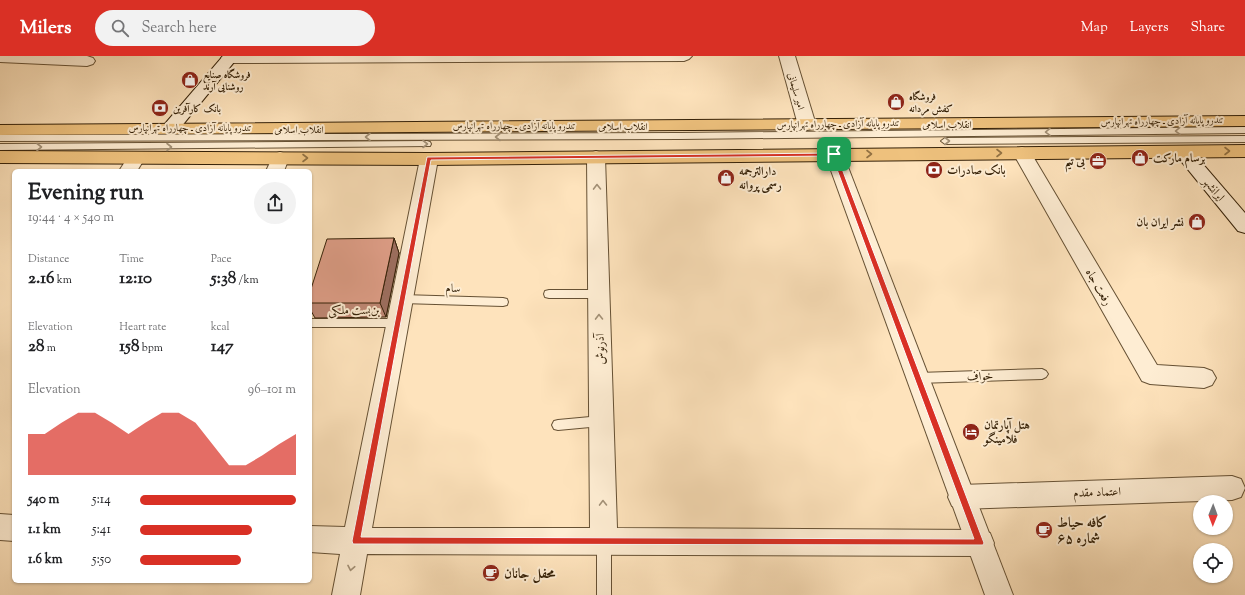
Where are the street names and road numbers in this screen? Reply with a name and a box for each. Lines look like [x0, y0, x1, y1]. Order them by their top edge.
street label: امیر سلیمانی [783, 71, 808, 112]
street label: تندرو پایانه آزادی ـ چهارراه تهرانپارس [1101, 113, 1224, 130]
street label: تندرو پایانه آزادی ـ چهارراه تهرانپارس [777, 116, 900, 133]
street label: انقلاب اسلامی [922, 118, 972, 133]
street label: تندرو پایانه آزادی ـ چهارراه تهرانپارس [453, 119, 575, 134]
street label: انقلاب اسلامی [598, 120, 648, 135]
street label: تندرو پایانه آزادی ـ چهارراه تهرانپارس [129, 121, 251, 136]
street label: انقلاب اسلامی [274, 123, 324, 138]
street label: ایرانشهر [1196, 172, 1229, 206]
street label: رفعت جاه [1080, 266, 1116, 310]
street label: سام [445, 280, 461, 299]
street label: بن‌بست ملکی [328, 302, 380, 320]
street label: آذرنوش [592, 332, 610, 365]
street label: خواف [967, 368, 994, 386]
street label: اعتماد مقدم [1073, 483, 1122, 504]

